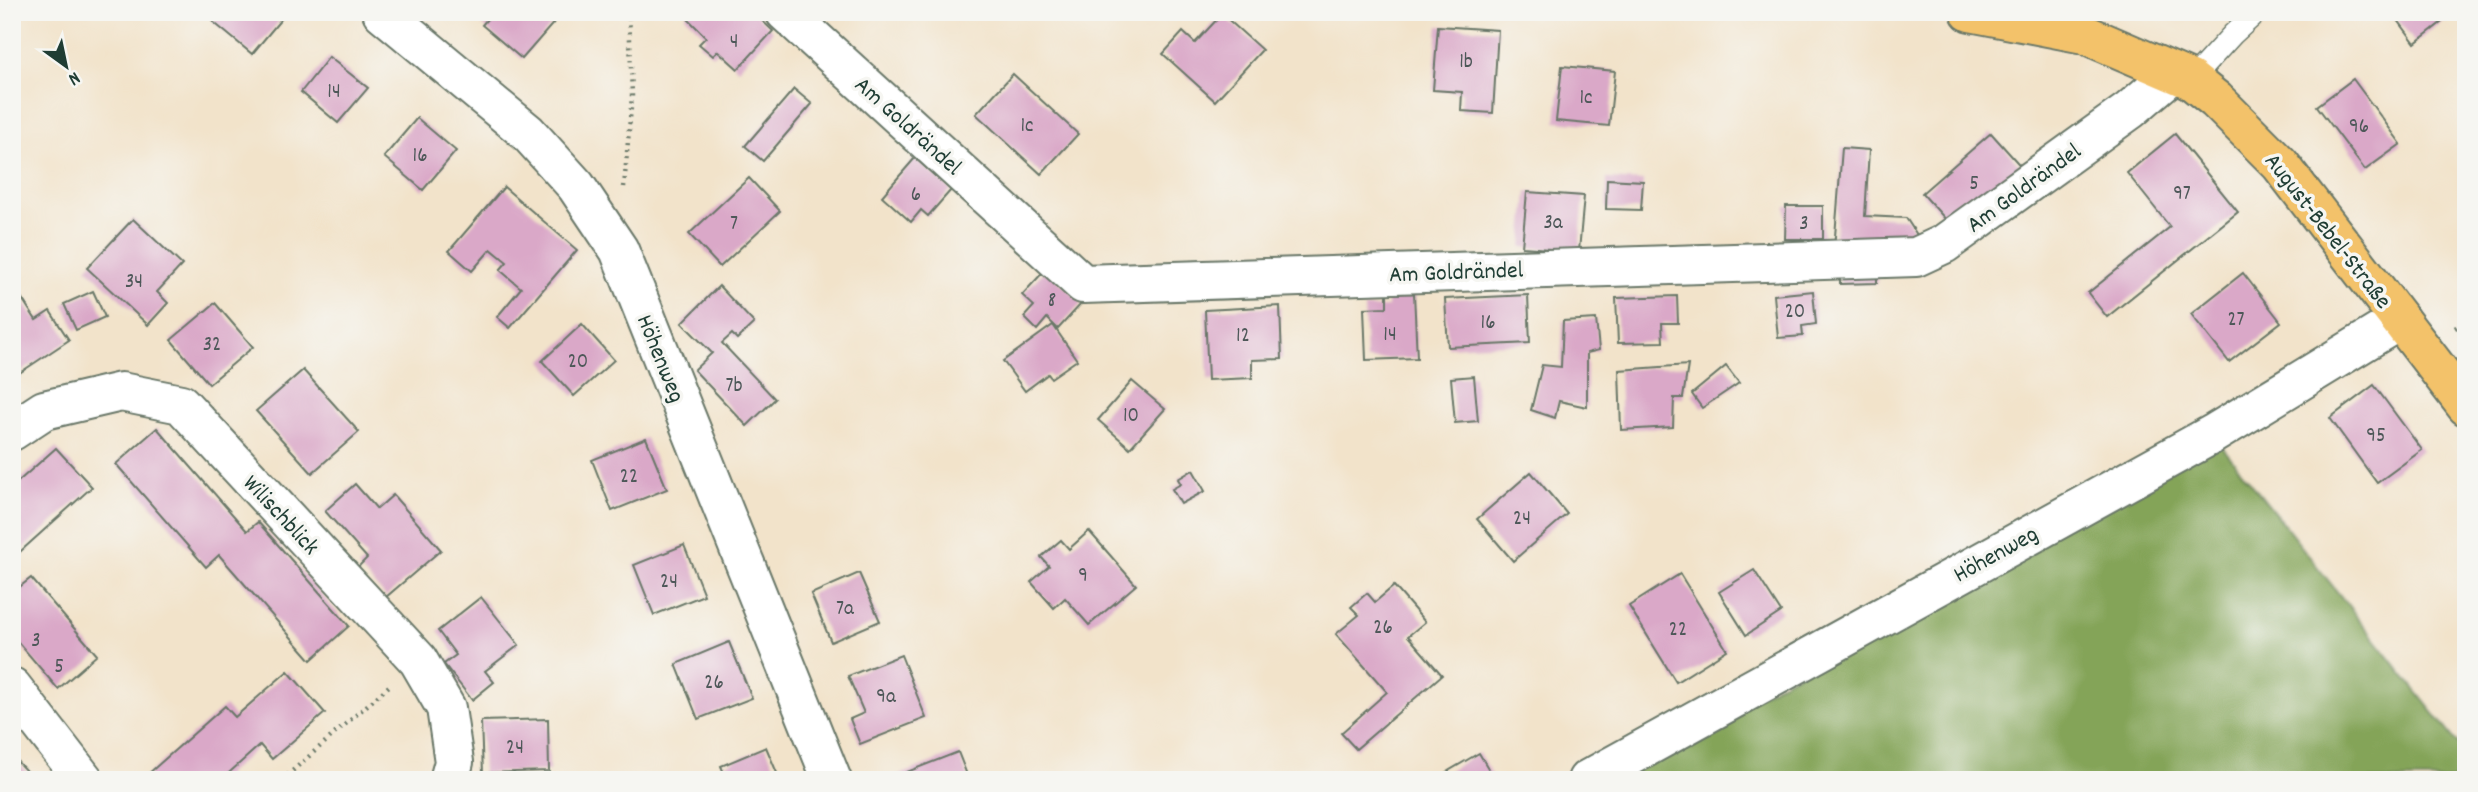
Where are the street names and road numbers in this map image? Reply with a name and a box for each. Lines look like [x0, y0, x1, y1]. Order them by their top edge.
street label: Am Goldrändel [846, 70, 969, 185]
street label: Am Goldrändel [1960, 136, 2089, 243]
street label: August-Bebel-Straße [2255, 147, 2398, 317]
street label: Am Goldrändel [1388, 255, 1524, 293]
street label: Höhenweg [626, 310, 692, 408]
street label: Wilischblick [234, 468, 326, 564]
street label: Höhenweg [1948, 518, 2045, 593]

